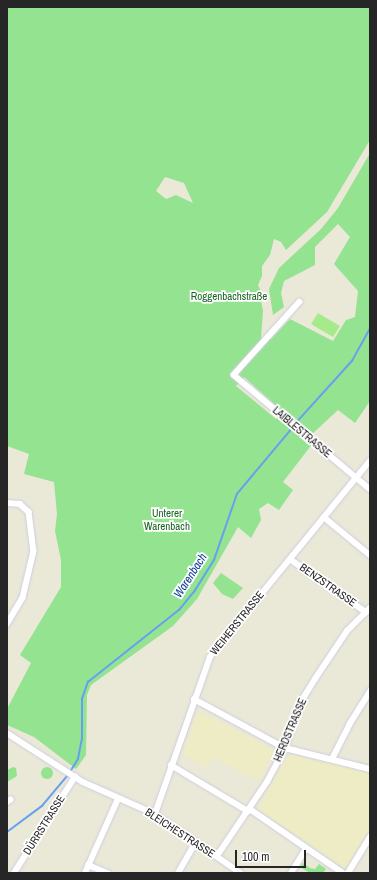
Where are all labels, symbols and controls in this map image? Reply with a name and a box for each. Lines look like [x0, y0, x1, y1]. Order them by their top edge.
park label: Roggenbachstraße [191, 289, 267, 303]
street label: LAIBLESTRASSE [270, 404, 334, 460]
park label: Unterer Warenbach [144, 507, 190, 533]
water label: Warenbach [171, 551, 211, 601]
street label: BENZSTRASSE [297, 561, 359, 609]
street label: WEIHERSTRASSE [207, 588, 267, 658]
street label: HERDSTRASSE [271, 696, 309, 764]
street label: DÜRRSTRASSE [20, 793, 68, 857]
street label: BLEICHESTRASSE [143, 805, 217, 861]
scale bar [237, 842, 308, 868]
text: 100 m [242, 849, 269, 865]

